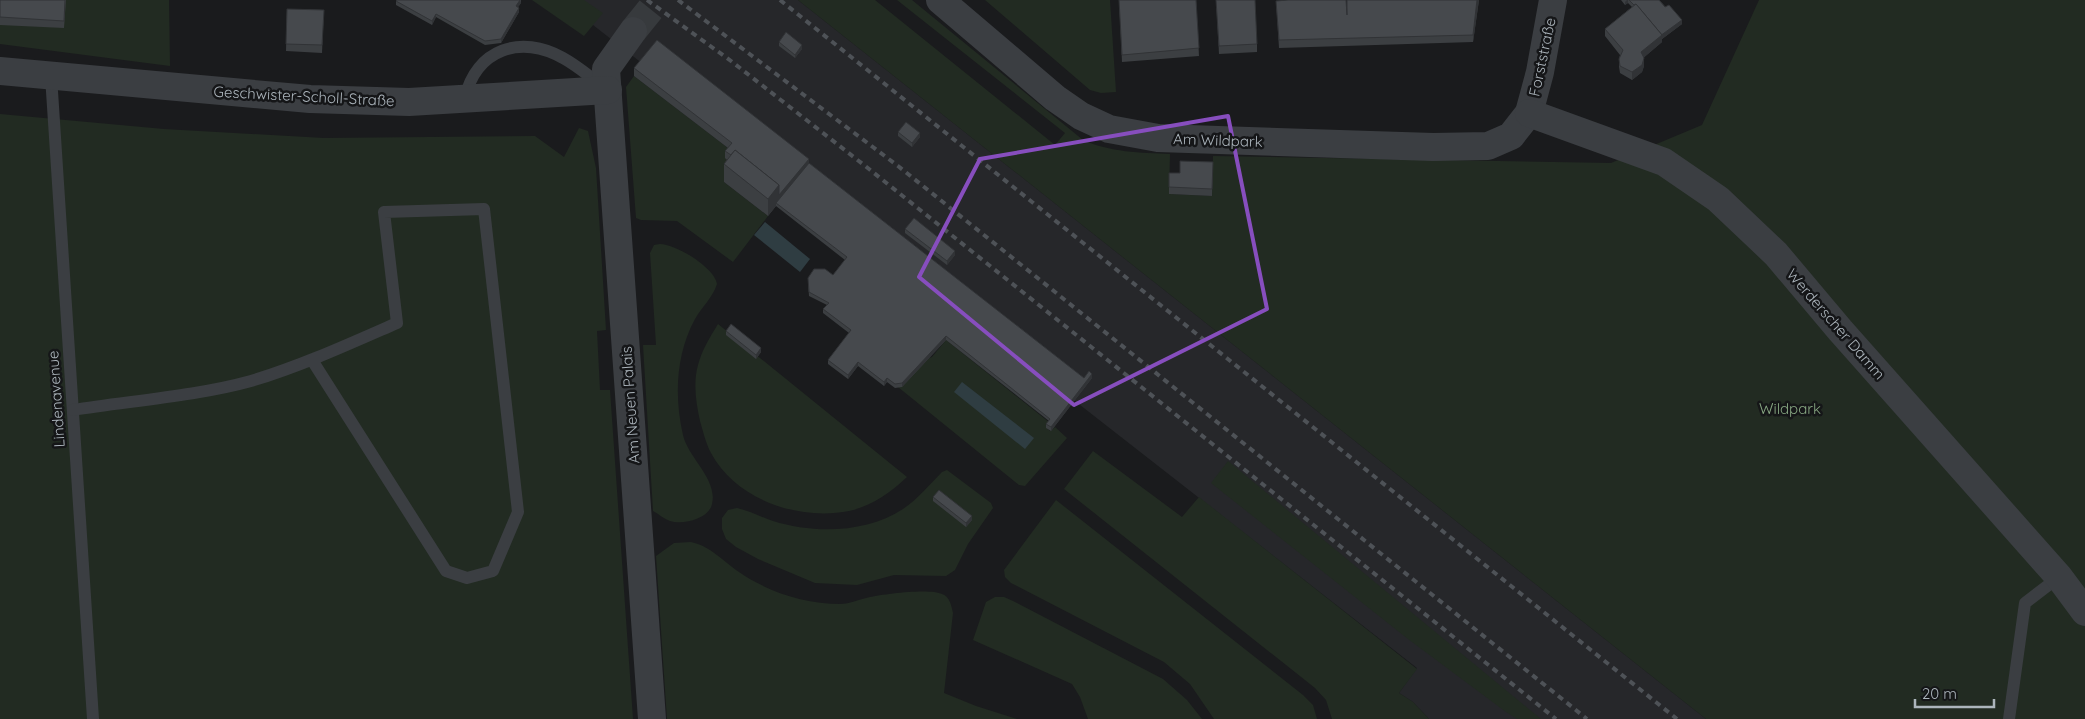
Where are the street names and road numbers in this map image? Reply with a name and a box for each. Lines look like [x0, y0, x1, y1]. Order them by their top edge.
street label: Forststraße [1524, 16, 1560, 98]
street label: Geschwister-Scholl-Straße [213, 82, 395, 110]
street label: Am Wildpark [1173, 129, 1263, 151]
street label: Werderscher Damm [1783, 265, 1889, 383]
street label: Am Neuen Palais [616, 346, 644, 464]
street label: Lindenavenue [43, 350, 69, 448]

